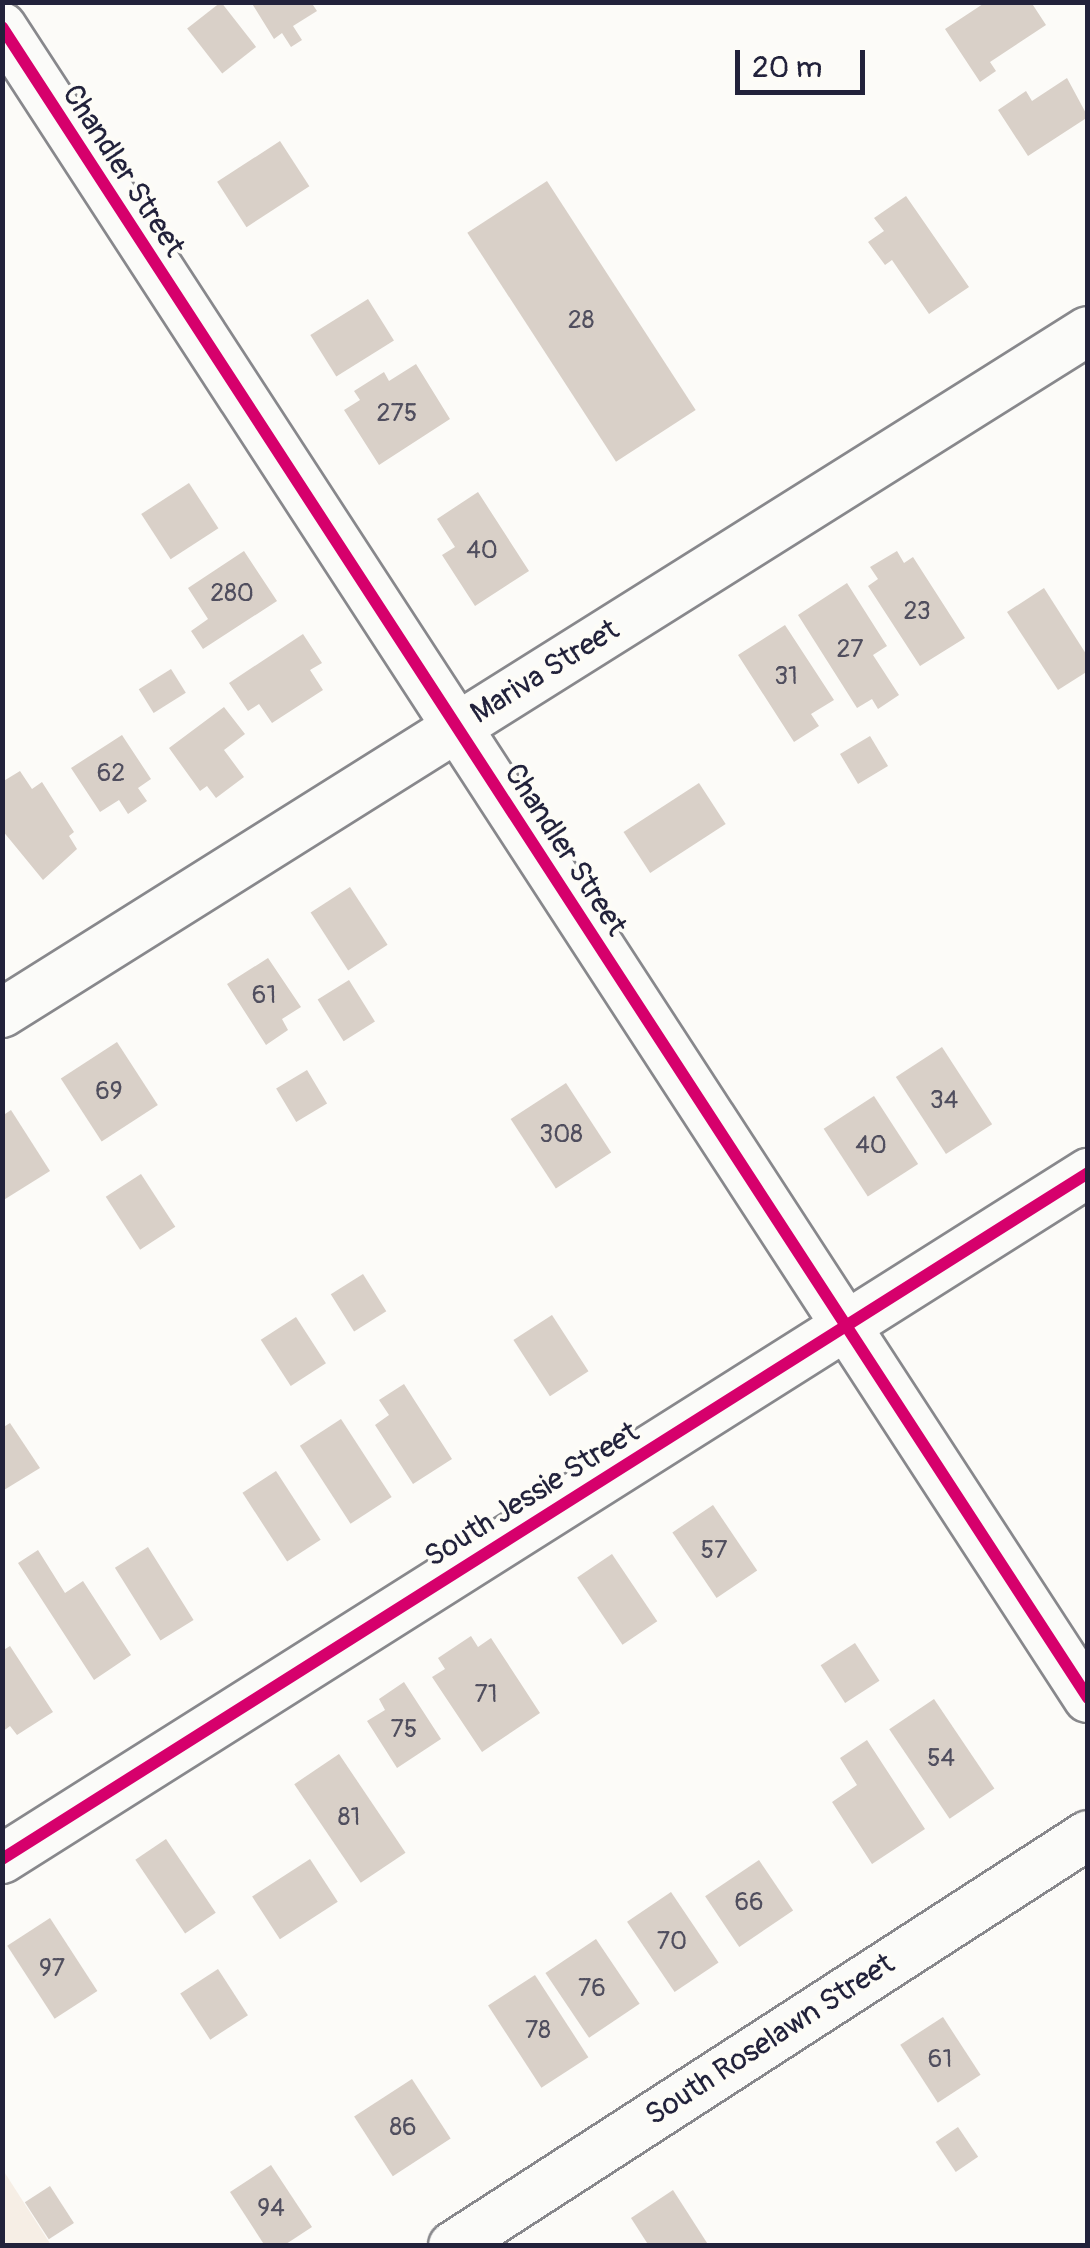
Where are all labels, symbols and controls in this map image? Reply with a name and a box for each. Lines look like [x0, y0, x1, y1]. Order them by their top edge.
scale bar [740, 30, 870, 92]
text: 20 m [752, 49, 822, 86]
street label: Chandler Street [54, 78, 192, 264]
house number: 28 [568, 306, 594, 336]
house number: 275 [377, 399, 417, 429]
house number: 40 [466, 536, 498, 566]
house number: 280 [210, 579, 254, 609]
house number: 23 [903, 597, 931, 627]
street label: Mariva Street [464, 612, 626, 732]
house number: 27 [836, 635, 864, 665]
house number: 31 [774, 662, 798, 692]
street label: Chandler Street [496, 757, 634, 943]
house number: 62 [97, 759, 125, 789]
house number: 61 [252, 981, 276, 1011]
house number: 69 [95, 1077, 123, 1107]
house number: 34 [930, 1086, 958, 1116]
house number: 308 [539, 1120, 583, 1150]
house number: 40 [855, 1131, 887, 1161]
street label: South Jessie Street [418, 1415, 646, 1575]
house number: 57 [701, 1536, 727, 1566]
house number: 71 [475, 1680, 497, 1710]
house number: 75 [391, 1715, 417, 1745]
house number: 54 [927, 1744, 955, 1774]
house number: 81 [338, 1803, 360, 1833]
house number: 66 [734, 1888, 764, 1918]
house number: 70 [657, 1927, 687, 1957]
street label: South Roselawn Street [639, 1946, 901, 2134]
house number: 97 [39, 1954, 65, 1984]
house number: 76 [578, 1974, 606, 2004]
house number: 78 [525, 2016, 551, 2046]
house number: 61 [928, 2045, 952, 2075]
house number: 86 [389, 2113, 417, 2143]
house number: 94 [257, 2194, 285, 2224]

